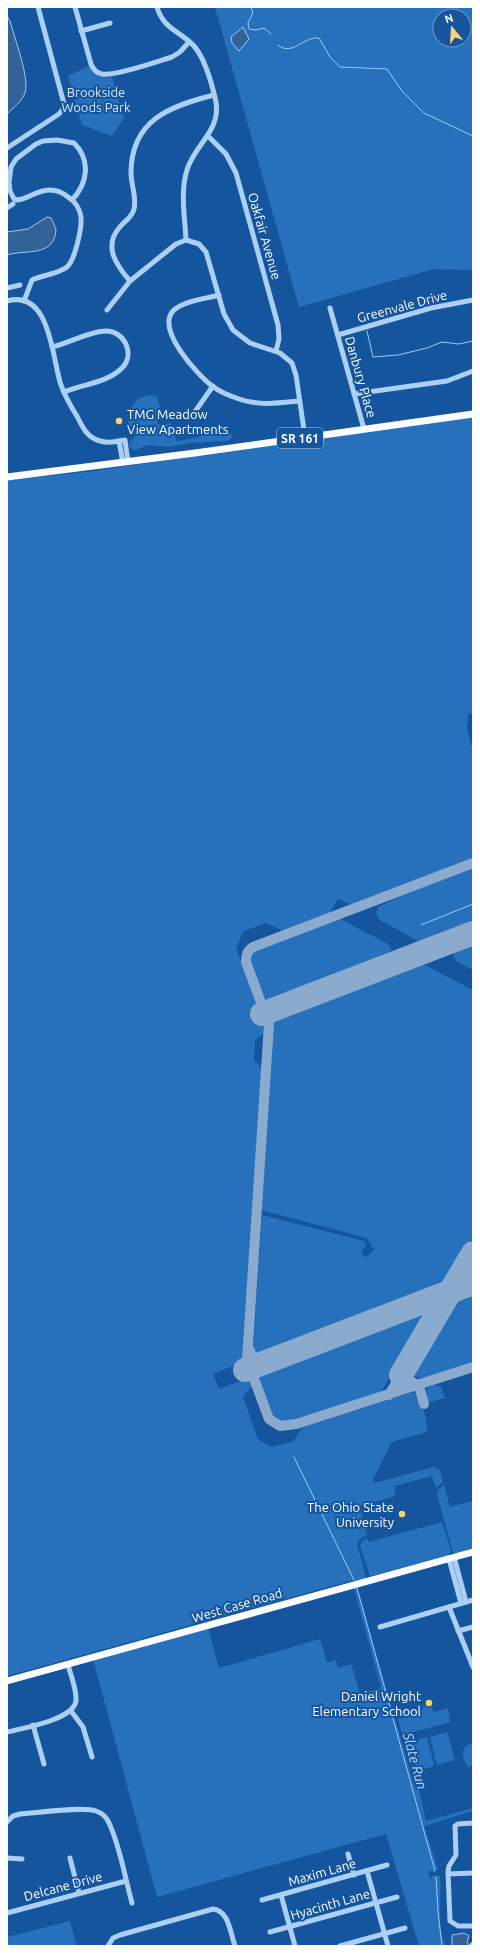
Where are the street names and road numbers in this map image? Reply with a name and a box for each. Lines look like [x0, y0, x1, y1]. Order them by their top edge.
street label: Oakfair Avenue [246, 191, 284, 281]
street label: Greenvale Drive [355, 287, 449, 325]
street label: Danbury Place [343, 335, 379, 419]
road number: SR 161 [277, 428, 323, 448]
street label: West Case Road [190, 1585, 284, 1625]
street label: Maxim Lane [287, 1856, 357, 1888]
street label: Delcane Drive [22, 1869, 104, 1903]
street label: Hyacinth Lane [289, 1886, 371, 1922]

